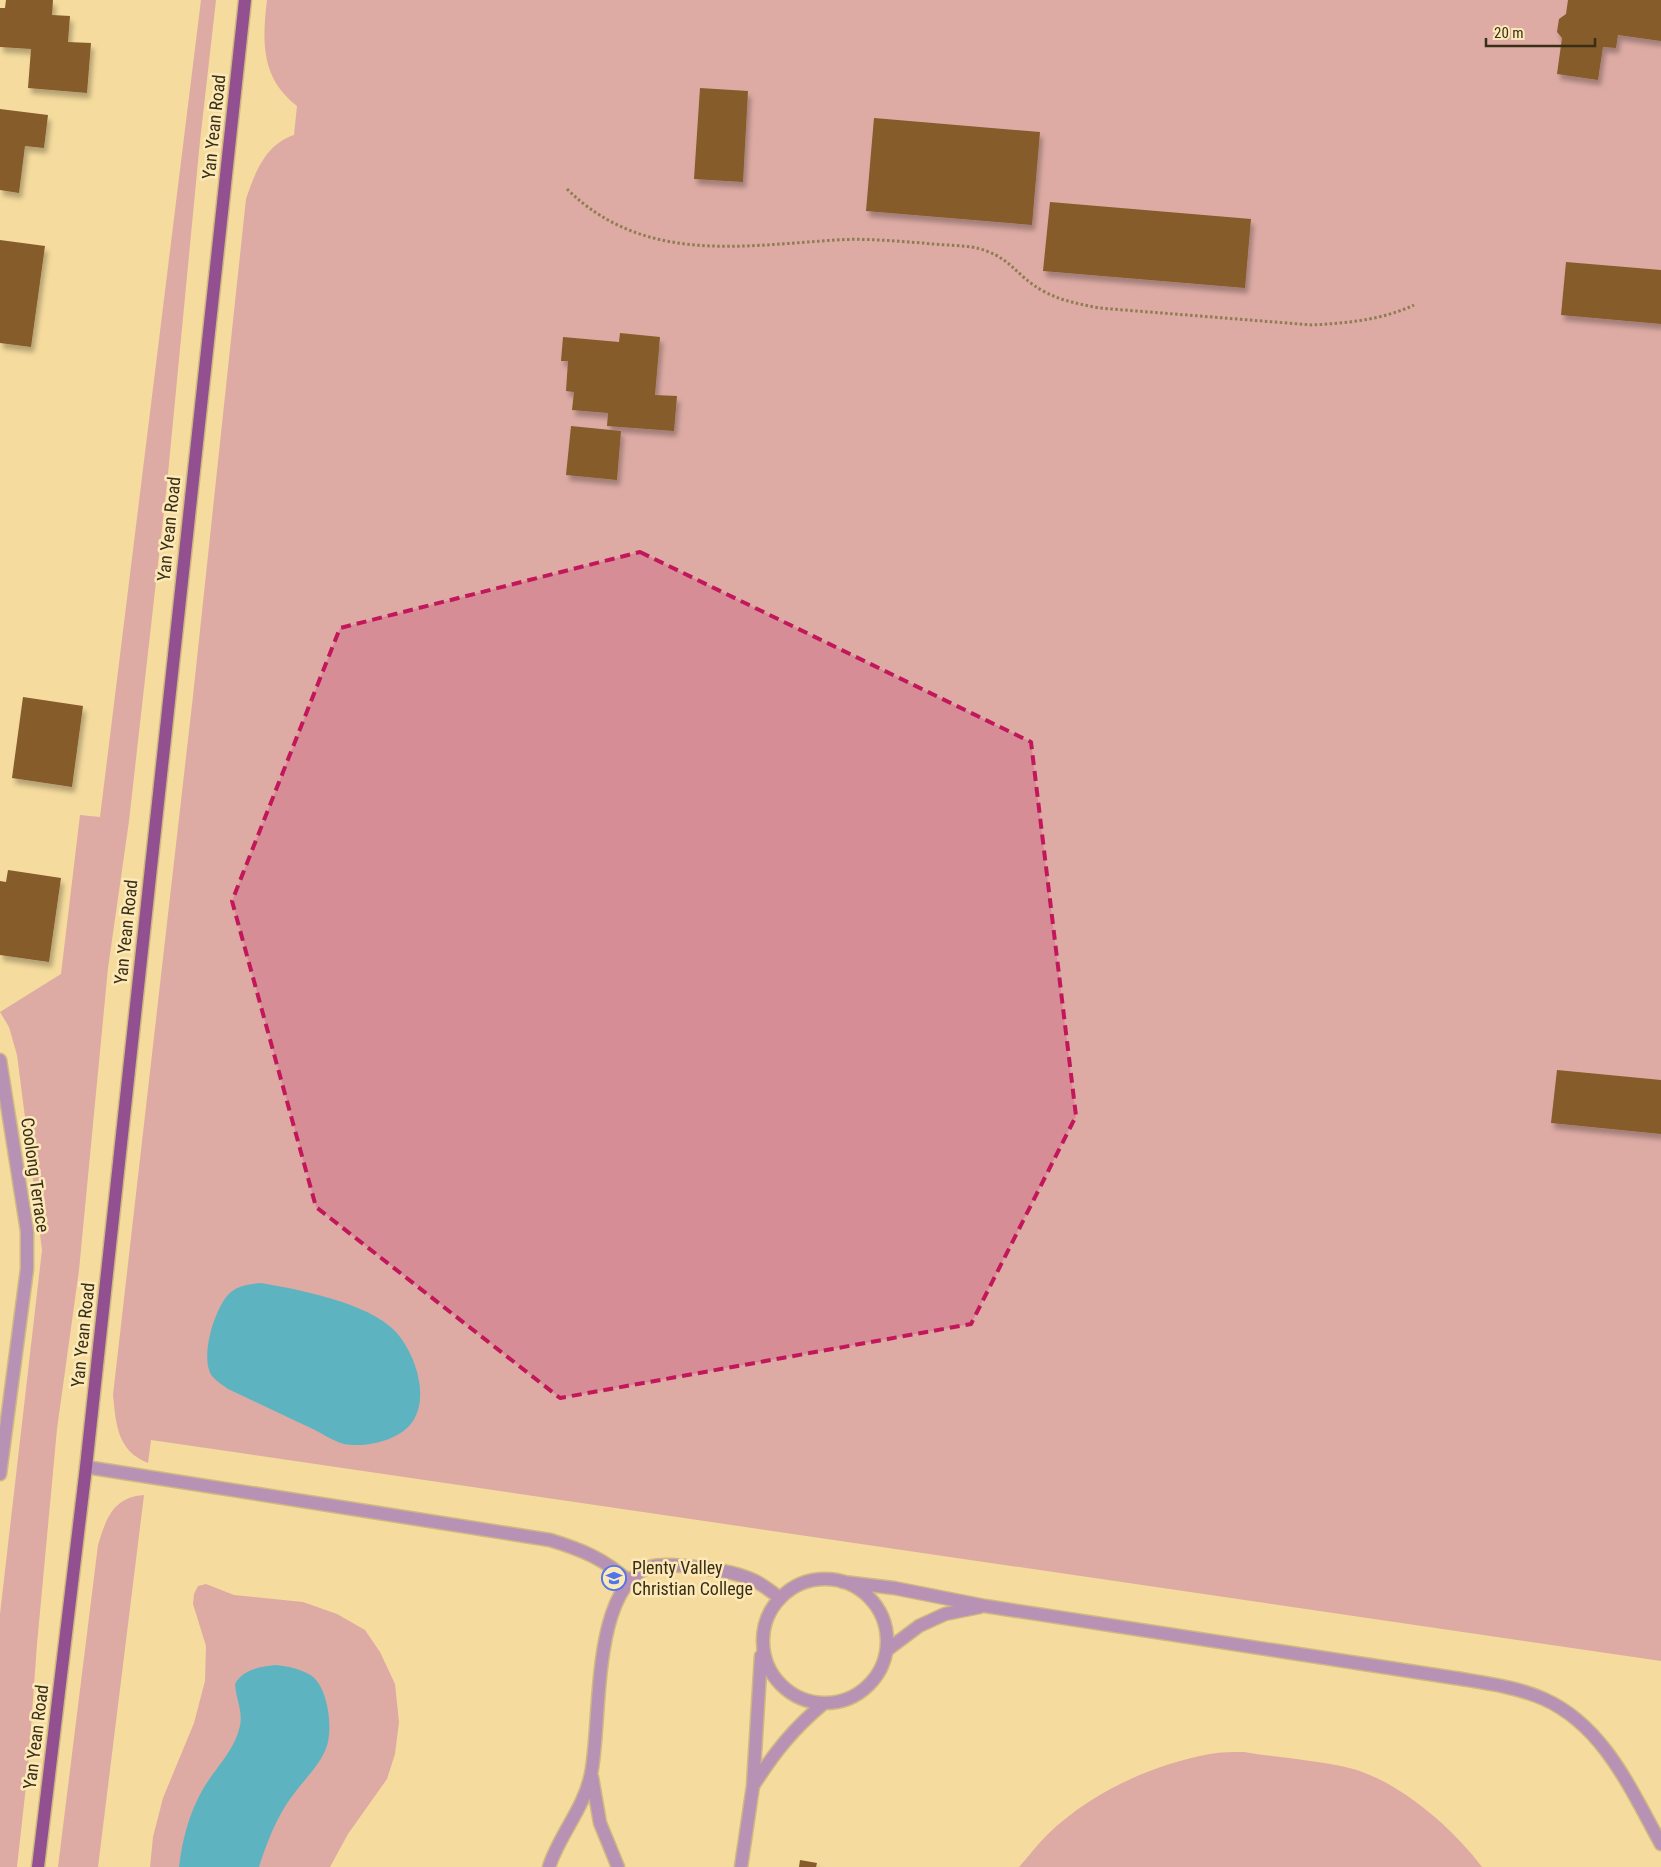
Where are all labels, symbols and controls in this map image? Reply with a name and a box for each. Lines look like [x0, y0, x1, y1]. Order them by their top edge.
scale bar [1486, 15, 1595, 47]
text: 20 m [1494, 24, 1524, 42]
street label: Yan Yean Road [198, 74, 229, 180]
street label: Yan Yean Road [153, 476, 184, 582]
street label: Yan Yean Road [110, 879, 141, 985]
street label: Coolong Terrace [17, 1116, 54, 1234]
street label: Yan Yean Road [67, 1282, 98, 1388]
place label: Plenty Valley Christian College [632, 1557, 753, 1599]
school or university icon: Plenty Valley Christian College [601, 1565, 627, 1591]
street label: Yan Yean Road [19, 1683, 52, 1790]

